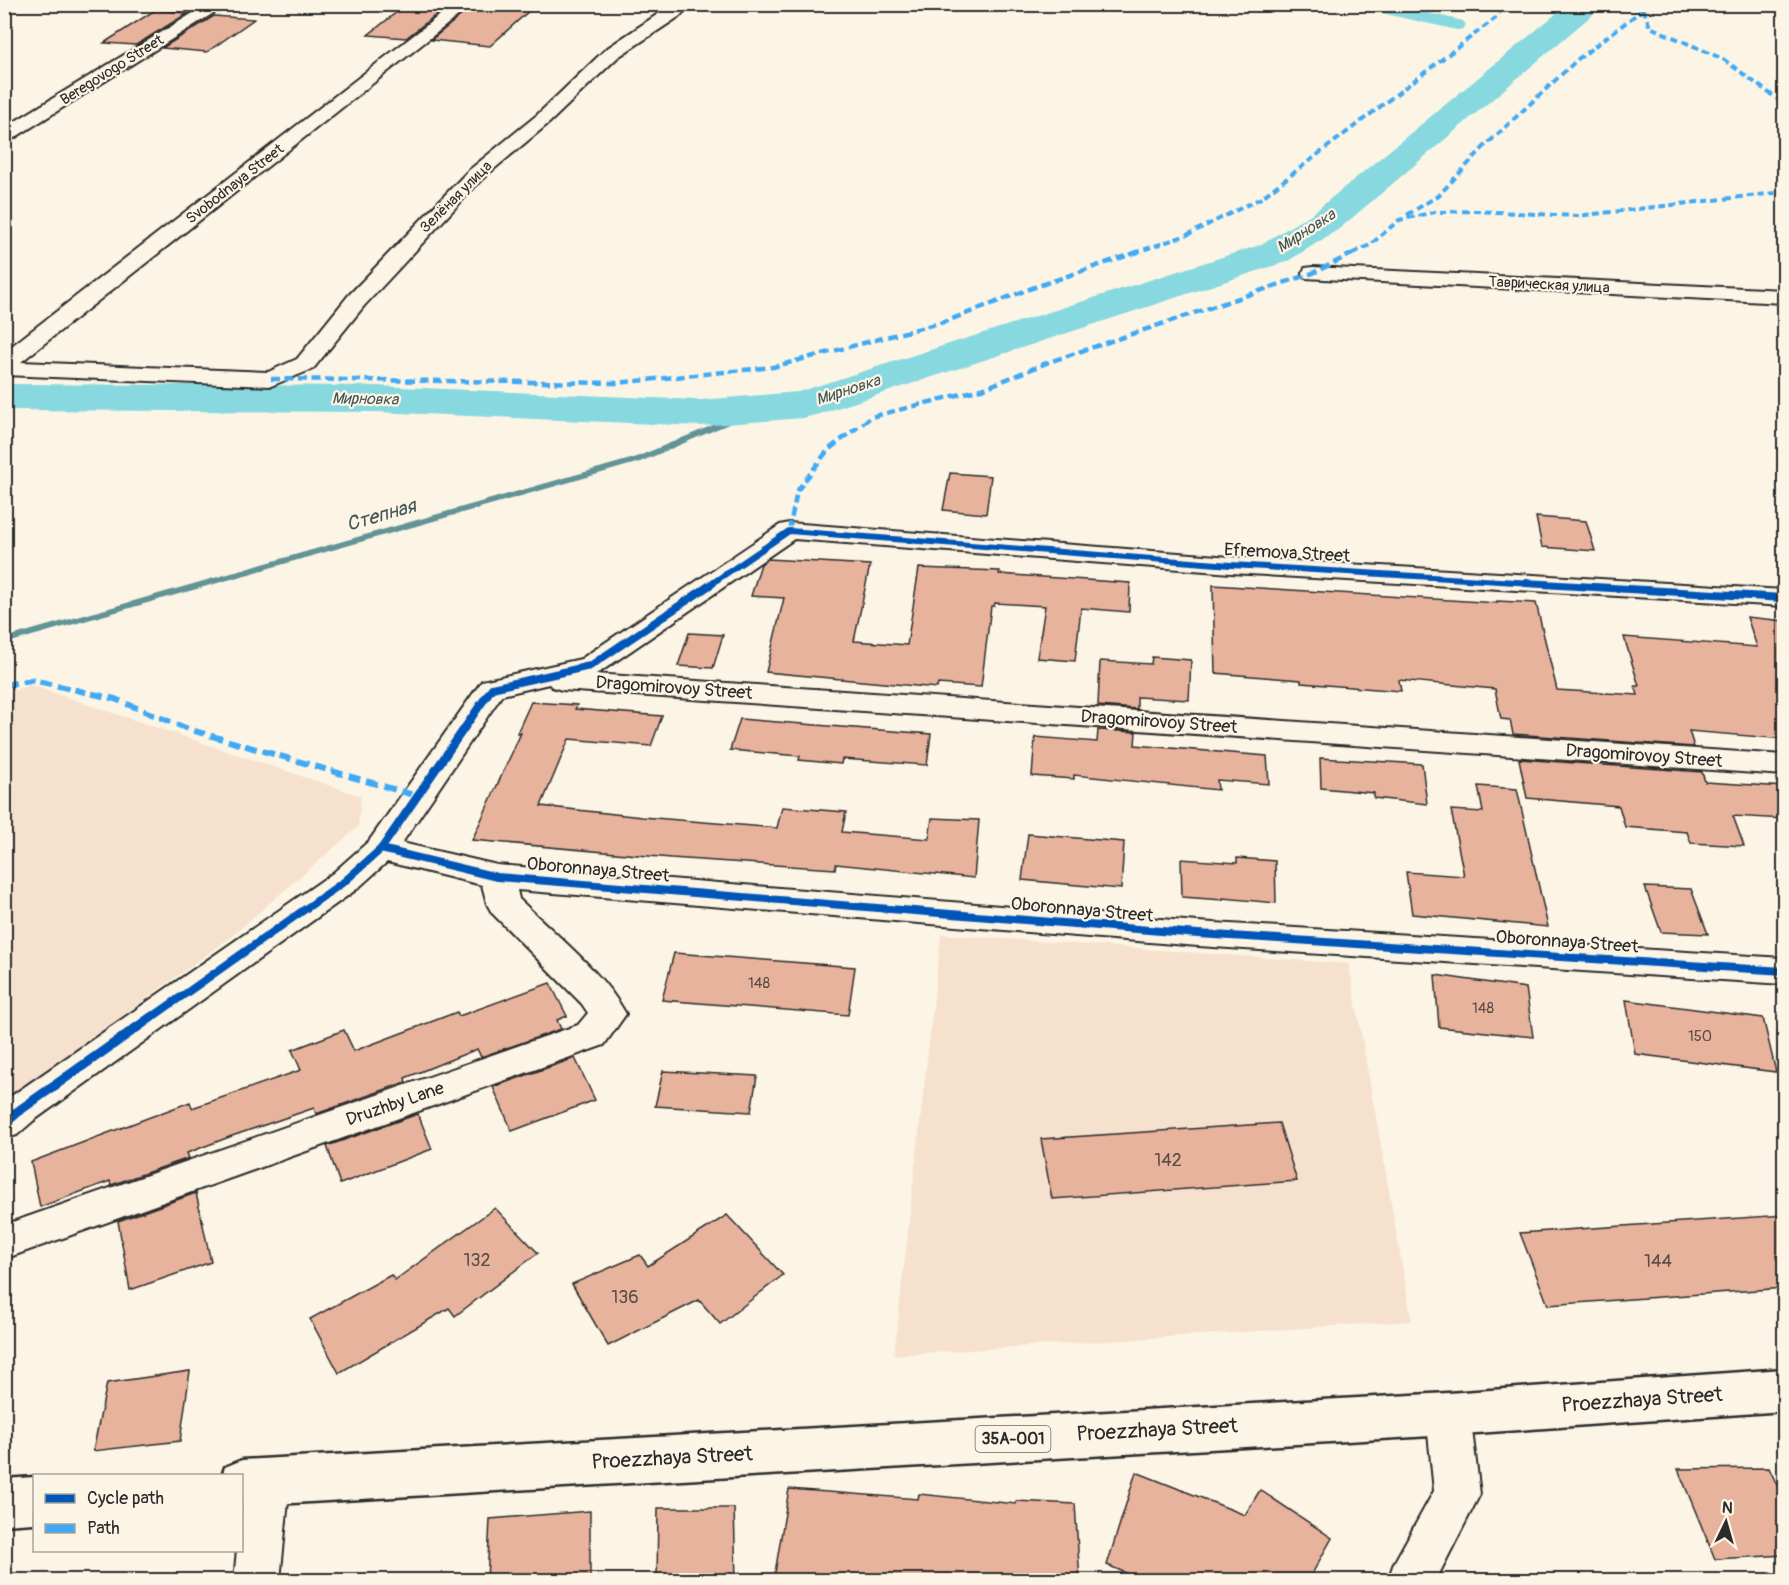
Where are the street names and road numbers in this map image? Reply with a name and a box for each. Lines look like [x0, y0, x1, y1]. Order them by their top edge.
street label: Beregovogo Street [57, 30, 168, 109]
street label: Svobodnaya Street [182, 139, 289, 228]
street label: Зелёная улица [416, 157, 496, 237]
street label: Таврическая улица [1488, 272, 1610, 298]
street label: Efremova Street [1223, 538, 1351, 568]
street label: Dragomirovoy Street [595, 671, 754, 705]
street label: Dragomirovoy Street [1080, 705, 1239, 739]
street label: Dragomirovoy Street [1565, 739, 1724, 773]
street label: Oboronnaya Street [526, 852, 671, 888]
street label: Oboronnaya Street [1010, 892, 1155, 928]
street label: Oboronnaya Street [1495, 926, 1640, 959]
street label: Druzhby Lane [343, 1076, 447, 1131]
street label: Proezzhaya Street [1560, 1381, 1724, 1419]
street label: Proezzhaya Street [1076, 1412, 1239, 1448]
road number: 35А-001 [976, 1426, 1050, 1452]
street label: Proezzhaya Street [591, 1440, 754, 1476]

